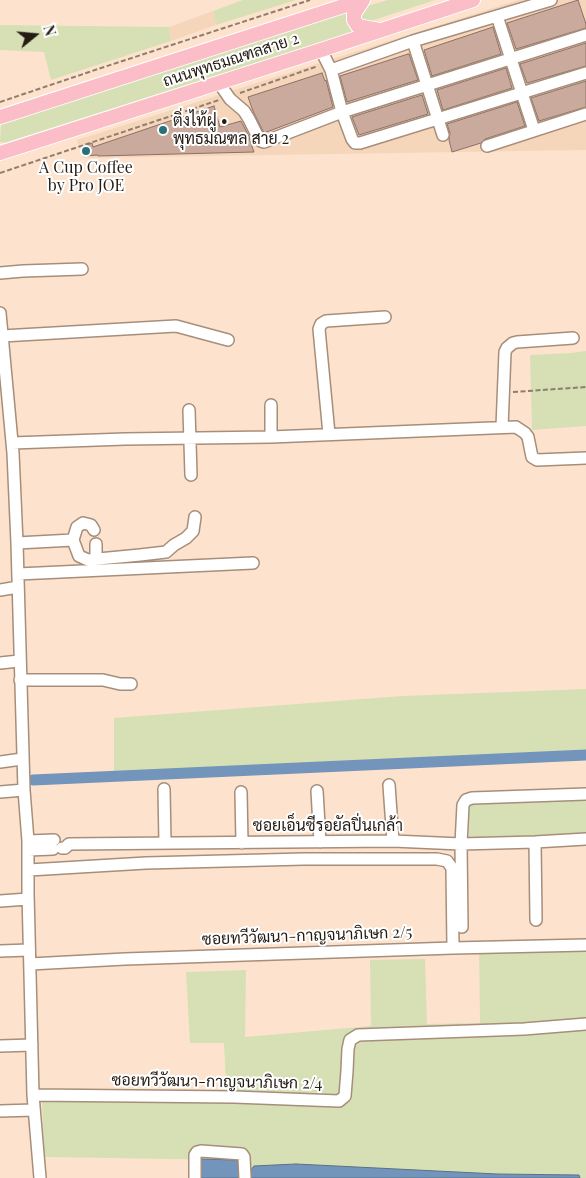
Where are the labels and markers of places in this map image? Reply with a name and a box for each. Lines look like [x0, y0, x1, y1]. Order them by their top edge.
place label: ติ่งไท้ฝู • พุทธมณฑล สาย 2 [173, 111, 289, 149]
marker: ติ่งไท้ฝู • พุทธมณฑล สาย 2 [157, 124, 169, 136]
marker: A Cup Coffee by Pro JOE [80, 145, 92, 157]
place label: A Cup Coffee by Pro JOE [39, 158, 133, 196]

